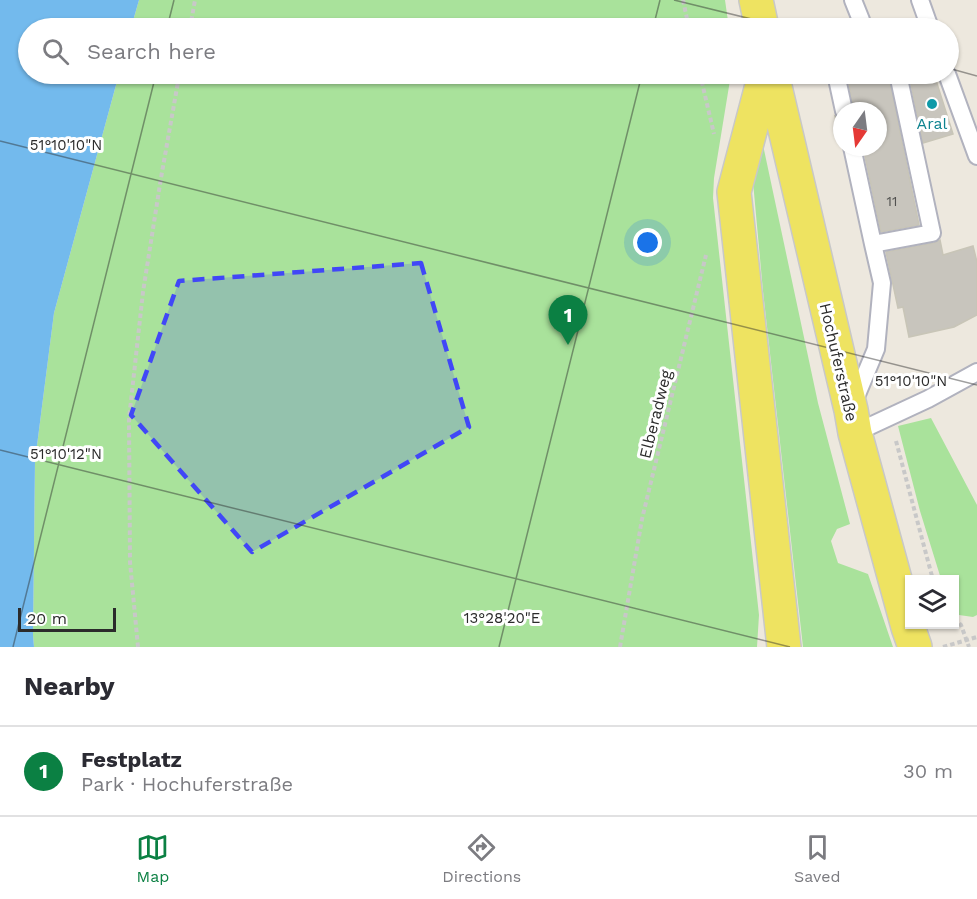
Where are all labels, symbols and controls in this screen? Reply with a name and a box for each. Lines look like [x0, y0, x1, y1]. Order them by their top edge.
search box [18, 18, 959, 84]
icon: search [39, 35, 72, 68]
text: Search here [87, 39, 216, 64]
marker: Aral [925, 97, 939, 111]
north arrow [833, 102, 887, 156]
place label: Aral [917, 114, 948, 133]
text: 51°10'10"N [30, 136, 102, 154]
house number: 11 [887, 193, 897, 209]
your location [633, 228, 662, 257]
pin: 1 [548, 296, 588, 345]
street label: Hochuferstraße [816, 301, 861, 423]
street label: Elberadweg [635, 367, 676, 460]
text: 51°10'10"N [875, 372, 947, 390]
text: 51°10'12"N [30, 445, 102, 463]
map controls [905, 575, 959, 629]
button: layers [905, 575, 959, 629]
scale bar [18, 605, 116, 632]
text: 20 m [27, 609, 67, 628]
text: 13°28'20"E [464, 609, 540, 627]
text: Nearby [24, 671, 115, 701]
text: Festplatz [81, 747, 182, 772]
text: 1 [39, 759, 48, 783]
text: 30 m [903, 759, 953, 783]
text: Park · Hochuferstraße [81, 772, 293, 796]
tab: Map [136, 831, 169, 886]
tab: Directions [442, 831, 521, 886]
tab: Saved [794, 831, 841, 886]

